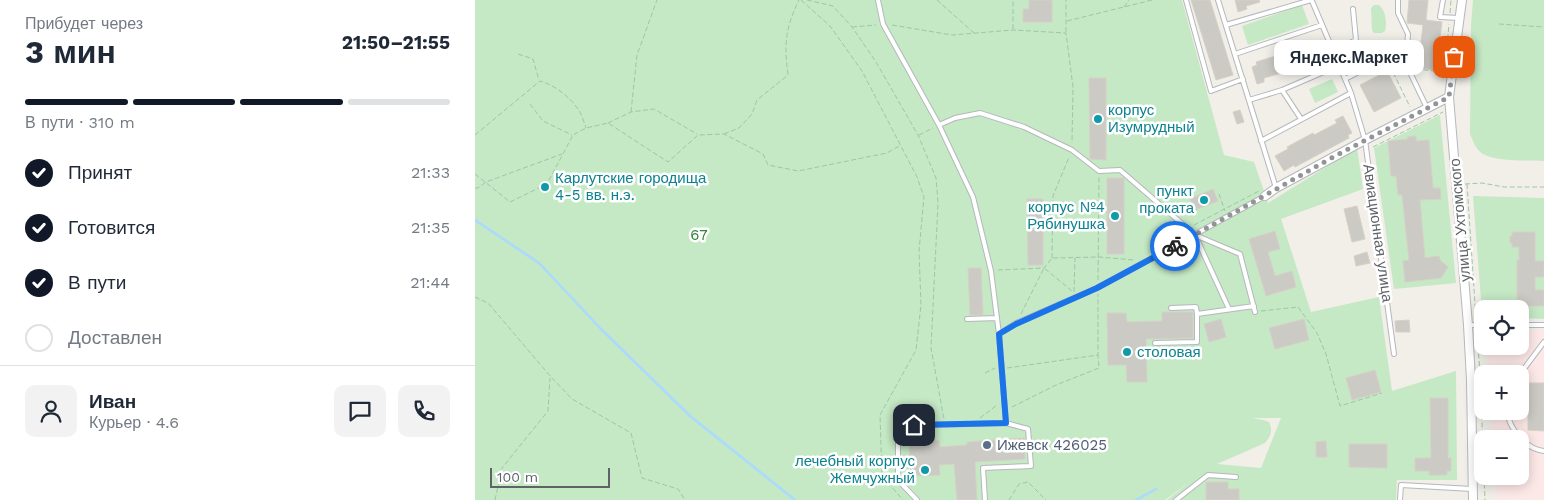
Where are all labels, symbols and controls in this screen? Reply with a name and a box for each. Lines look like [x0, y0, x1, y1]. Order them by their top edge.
text: Прибудет через [25, 14, 143, 33]
text: 21:50–21:55 [342, 31, 450, 54]
text: 3 мин [25, 33, 116, 71]
pin [1433, 36, 1475, 78]
callout: Яндекс.Маркет [1274, 40, 1424, 74]
icon: bag [1440, 43, 1468, 71]
text: Яндекс.Маркет [1290, 48, 1408, 67]
place label: корпус Изумрудный [1108, 101, 1195, 136]
text: В пути · 310 m [25, 113, 135, 132]
marker: корпус Изумрудный [1092, 113, 1104, 125]
street label: улица Ухтомского [1446, 157, 1474, 283]
icon: check [25, 159, 53, 187]
text: Принят [68, 161, 132, 184]
text: 21:33 [411, 163, 450, 182]
street label: Авиационная улица [1359, 163, 1397, 304]
place label: Карлутские городища 4-5 вв. н.э. [555, 169, 707, 204]
marker: Карлутские городища 4-5 вв. н.э. [539, 181, 551, 193]
place label: пункт проката [1139, 182, 1195, 217]
marker: пункт проката [1198, 194, 1210, 206]
place label: корпус №4 Рябинушка [1027, 198, 1106, 233]
marker: корпус №4 Рябинушка [1109, 210, 1121, 222]
icon: check [25, 214, 53, 242]
text: Готовится [68, 216, 155, 239]
text: 21:35 [411, 218, 450, 237]
courier [1150, 221, 1200, 271]
park label: 67 [690, 226, 708, 244]
icon: bike [1161, 232, 1189, 260]
icon: check [25, 269, 53, 297]
text: В пути [68, 271, 126, 294]
text: 21:44 [410, 273, 450, 292]
map controls [1474, 300, 1529, 485]
button: locate [1474, 300, 1529, 355]
text: Доставлен [68, 326, 162, 349]
place label: столовая [1137, 343, 1201, 361]
marker: столовая [1121, 346, 1133, 358]
button: + [1474, 365, 1529, 420]
button: person [25, 385, 77, 437]
button: chat [334, 385, 386, 437]
button: phone [398, 385, 450, 437]
text: Иван [89, 390, 136, 413]
pin [893, 404, 935, 446]
icon: home [900, 411, 928, 439]
text: Курьер · 4.6 [89, 413, 179, 432]
button: − [1474, 430, 1529, 485]
place label: Ижевск 426025 [997, 436, 1107, 454]
marker: Ижевск 426025 [981, 439, 993, 451]
place label: лечебный корпус Жемчужный [795, 452, 915, 487]
marker: лечебный корпус Жемчужный [919, 464, 931, 476]
scale bar [490, 465, 610, 488]
text: 100 m [497, 469, 538, 485]

